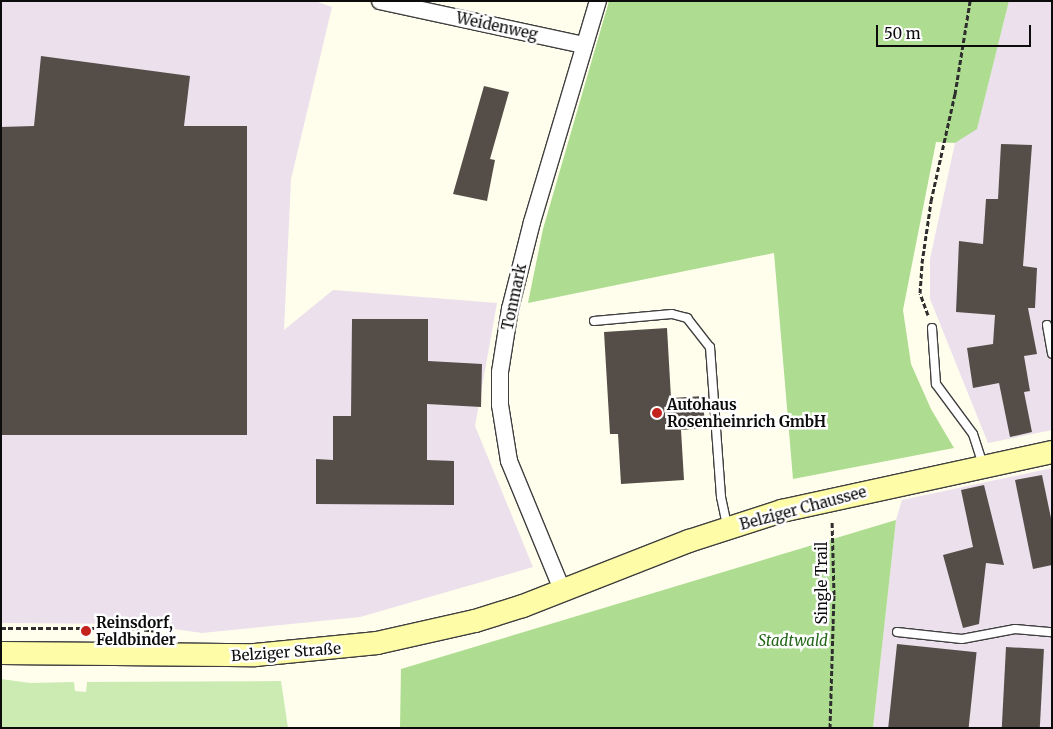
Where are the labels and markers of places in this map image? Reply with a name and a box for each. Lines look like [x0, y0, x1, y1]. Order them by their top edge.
place label: Autohaus Rosenheinrich GmbH [667, 395, 826, 430]
marker: Autohaus Rosenheinrich GmbH [651, 407, 663, 419]
place label: Reinsdorf, Feldbinder [96, 613, 176, 648]
marker: Reinsdorf, Feldbinder [80, 625, 92, 637]

